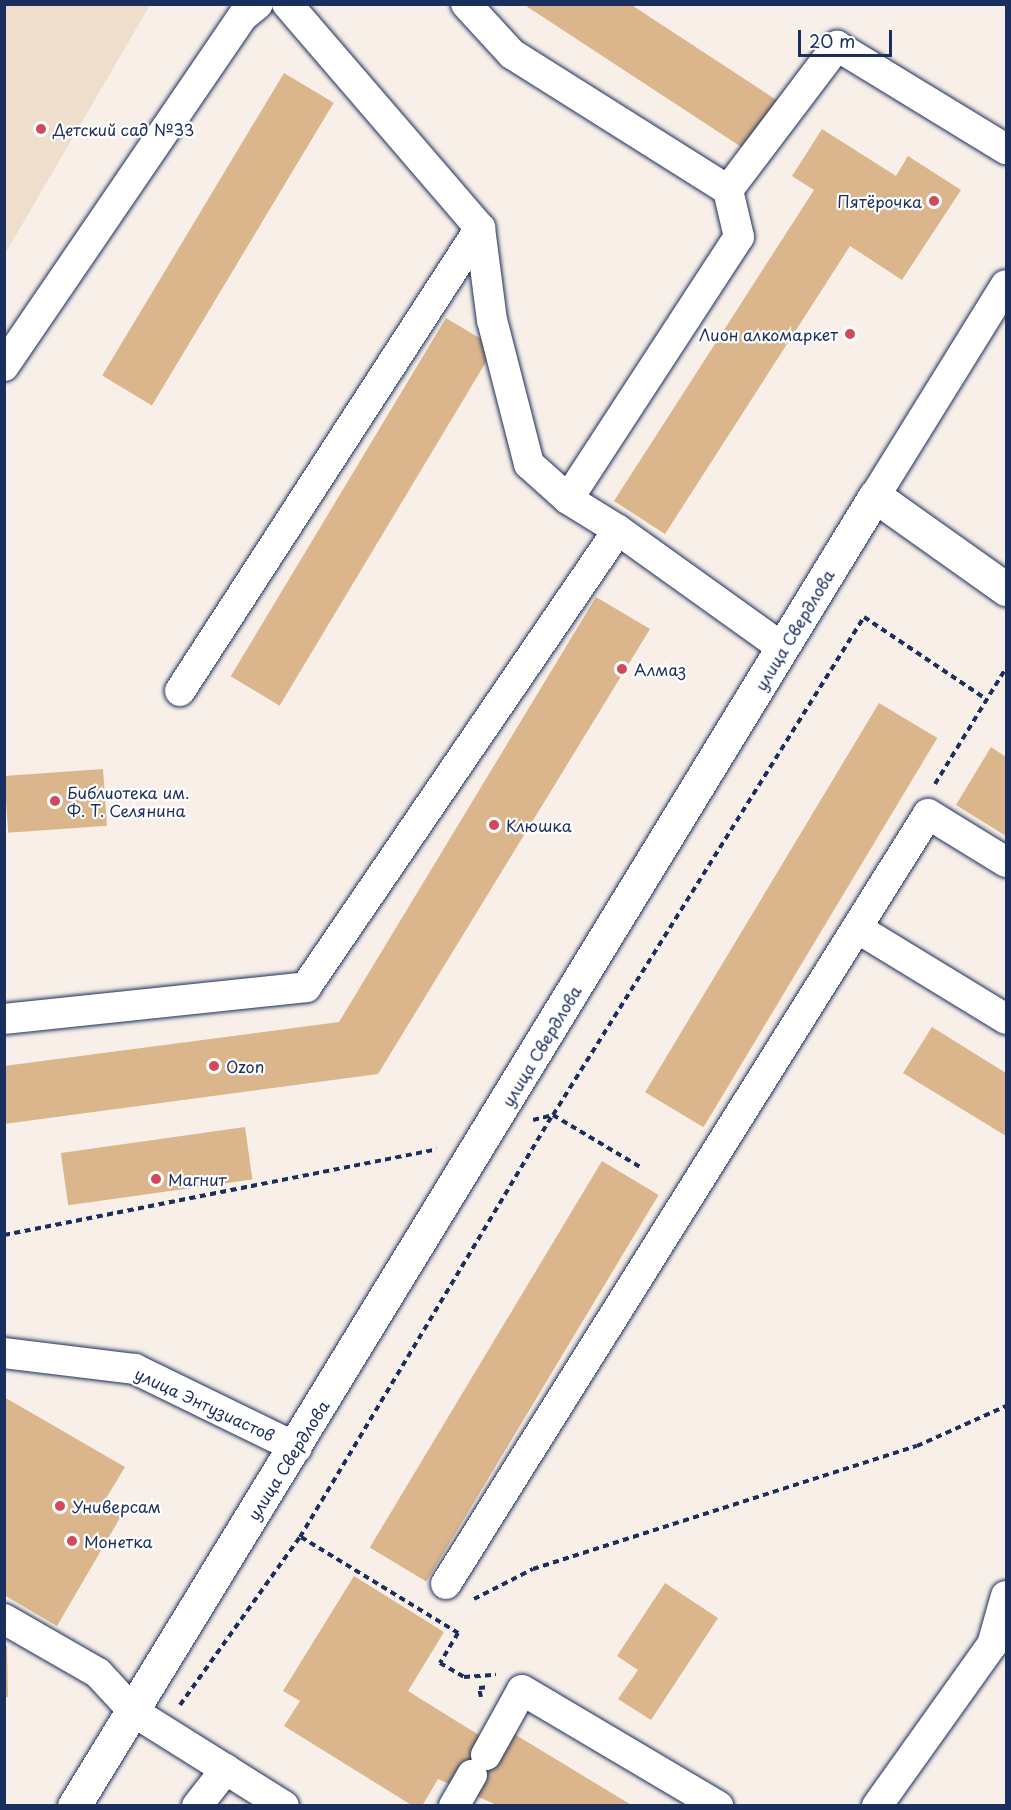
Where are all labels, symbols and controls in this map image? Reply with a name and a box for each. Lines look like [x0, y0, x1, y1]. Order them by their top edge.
scale bar [801, 18, 896, 56]
text: 20 m [809, 27, 855, 54]
place label: Детский сад №33 [53, 119, 196, 139]
marker: Детский сад №33 [34, 122, 48, 136]
place label: Пятёрочка [837, 191, 922, 211]
marker: Пятёрочка [927, 194, 941, 208]
place label: Лион алкомаркет [698, 324, 838, 344]
marker: Лион алкомаркет [843, 327, 857, 341]
street label: улица Свердлова [750, 566, 838, 694]
place label: Алмаз [634, 659, 686, 679]
marker: Алмаз [615, 662, 629, 676]
place label: Библиотека им. Ф. Т. Селянина [67, 782, 190, 820]
marker: Библиотека им. Ф. Т. Селянина [48, 794, 62, 808]
place label: Клюшка [506, 815, 572, 835]
marker: Клюшка [487, 818, 501, 832]
street label: улица Свердлова [497, 982, 585, 1110]
place label: Ozon [226, 1056, 264, 1076]
marker: Ozon [207, 1059, 221, 1073]
place label: Магнит [168, 1169, 227, 1189]
marker: Магнит [149, 1172, 163, 1186]
street label: улица Энтузиастов [132, 1363, 278, 1445]
street label: улица Свердлова [243, 1396, 333, 1524]
place label: Универсам [72, 1496, 161, 1516]
marker: Универсам [53, 1499, 67, 1513]
place label: Монетка [84, 1531, 153, 1551]
marker: Монетка [65, 1534, 79, 1548]

